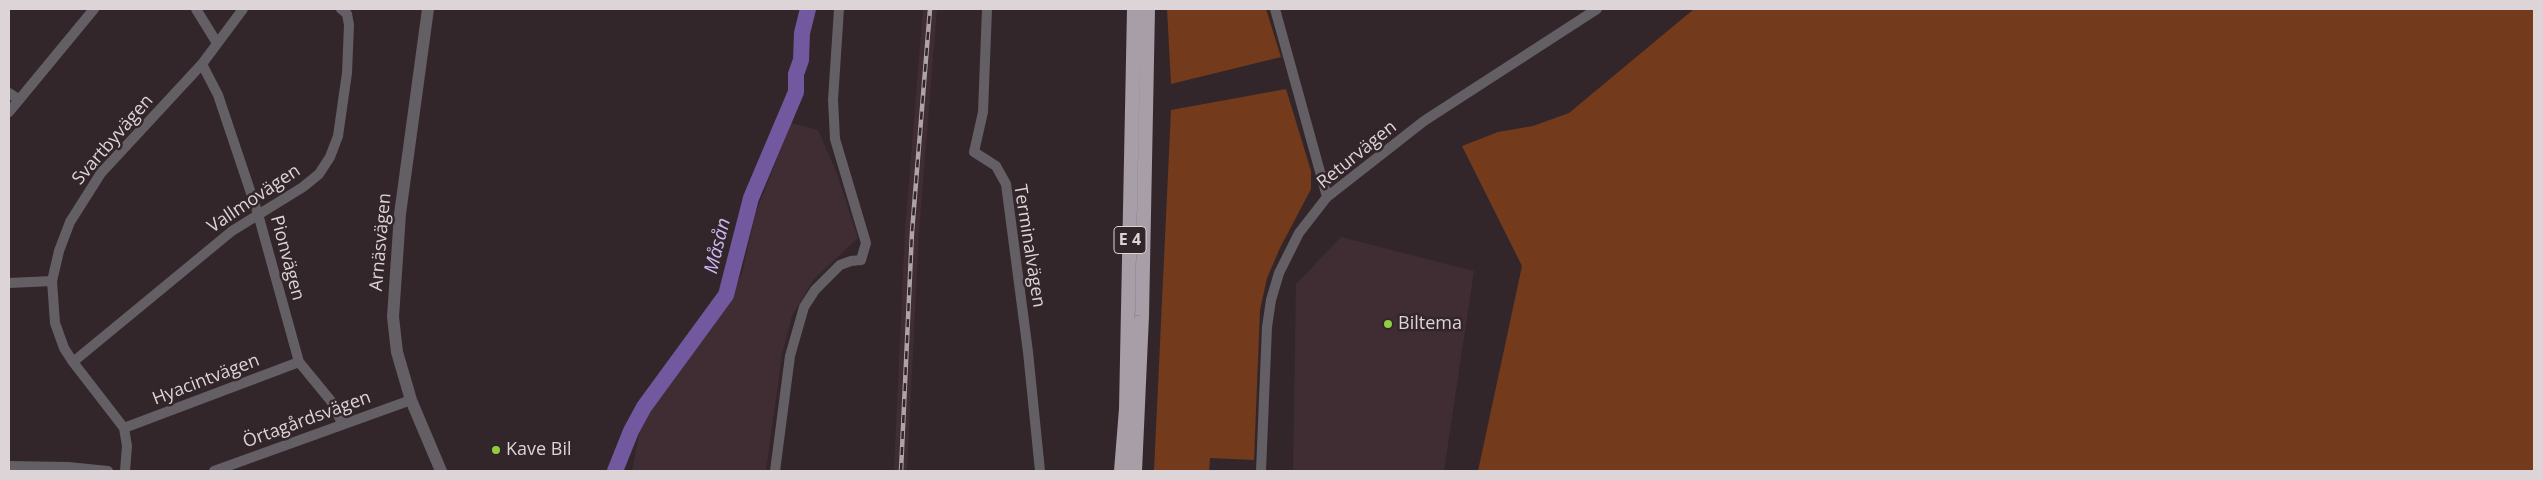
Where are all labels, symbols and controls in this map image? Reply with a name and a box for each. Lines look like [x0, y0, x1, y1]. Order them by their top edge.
street label: Svartbyvägen [68, 90, 158, 190]
street label: Returvägen [1313, 116, 1401, 194]
street label: Vallmovägen [204, 160, 304, 238]
street label: Terminalvägen [1009, 183, 1049, 309]
street label: Arnäsvägen [366, 192, 396, 292]
street label: Pionvägen [265, 213, 309, 303]
water label: Måsån [700, 216, 736, 276]
road number: E 4 [1114, 226, 1146, 254]
place label: Biltema [1398, 313, 1462, 335]
marker: Biltema [1382, 318, 1394, 330]
street label: Hyacintvägen [149, 350, 263, 410]
street label: Örtagårdsvägen [240, 387, 374, 453]
place label: Kave Bil [506, 439, 572, 461]
marker: Kave Bil [490, 444, 502, 456]

